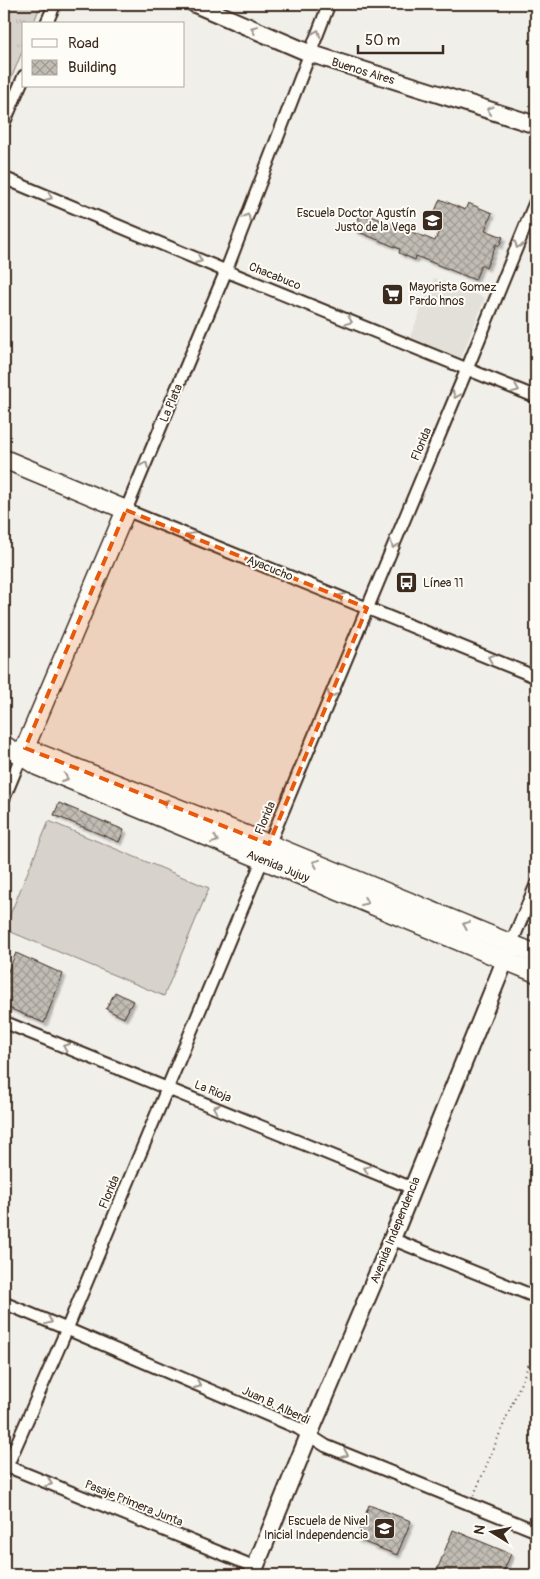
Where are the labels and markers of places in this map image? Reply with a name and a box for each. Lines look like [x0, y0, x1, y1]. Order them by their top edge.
place label: Escuela Doctor Agustín Justo de la Vega [297, 206, 416, 235]
school or university icon: Escuela Doctor Agustín Justo de la Vega [420, 208, 444, 232]
place label: Mayorista Gomez Pardo hnos [409, 280, 496, 309]
supermarket icon: Mayorista Gomez Pardo hnos [381, 282, 405, 306]
bus stop icon: Línea 11 [395, 571, 419, 595]
place label: Línea 11 [423, 576, 463, 591]
place label: Escuela de Nivel Inicial Independencia [264, 1514, 368, 1543]
school or university icon: Escuela de Nivel Inicial Independencia [372, 1516, 396, 1540]

